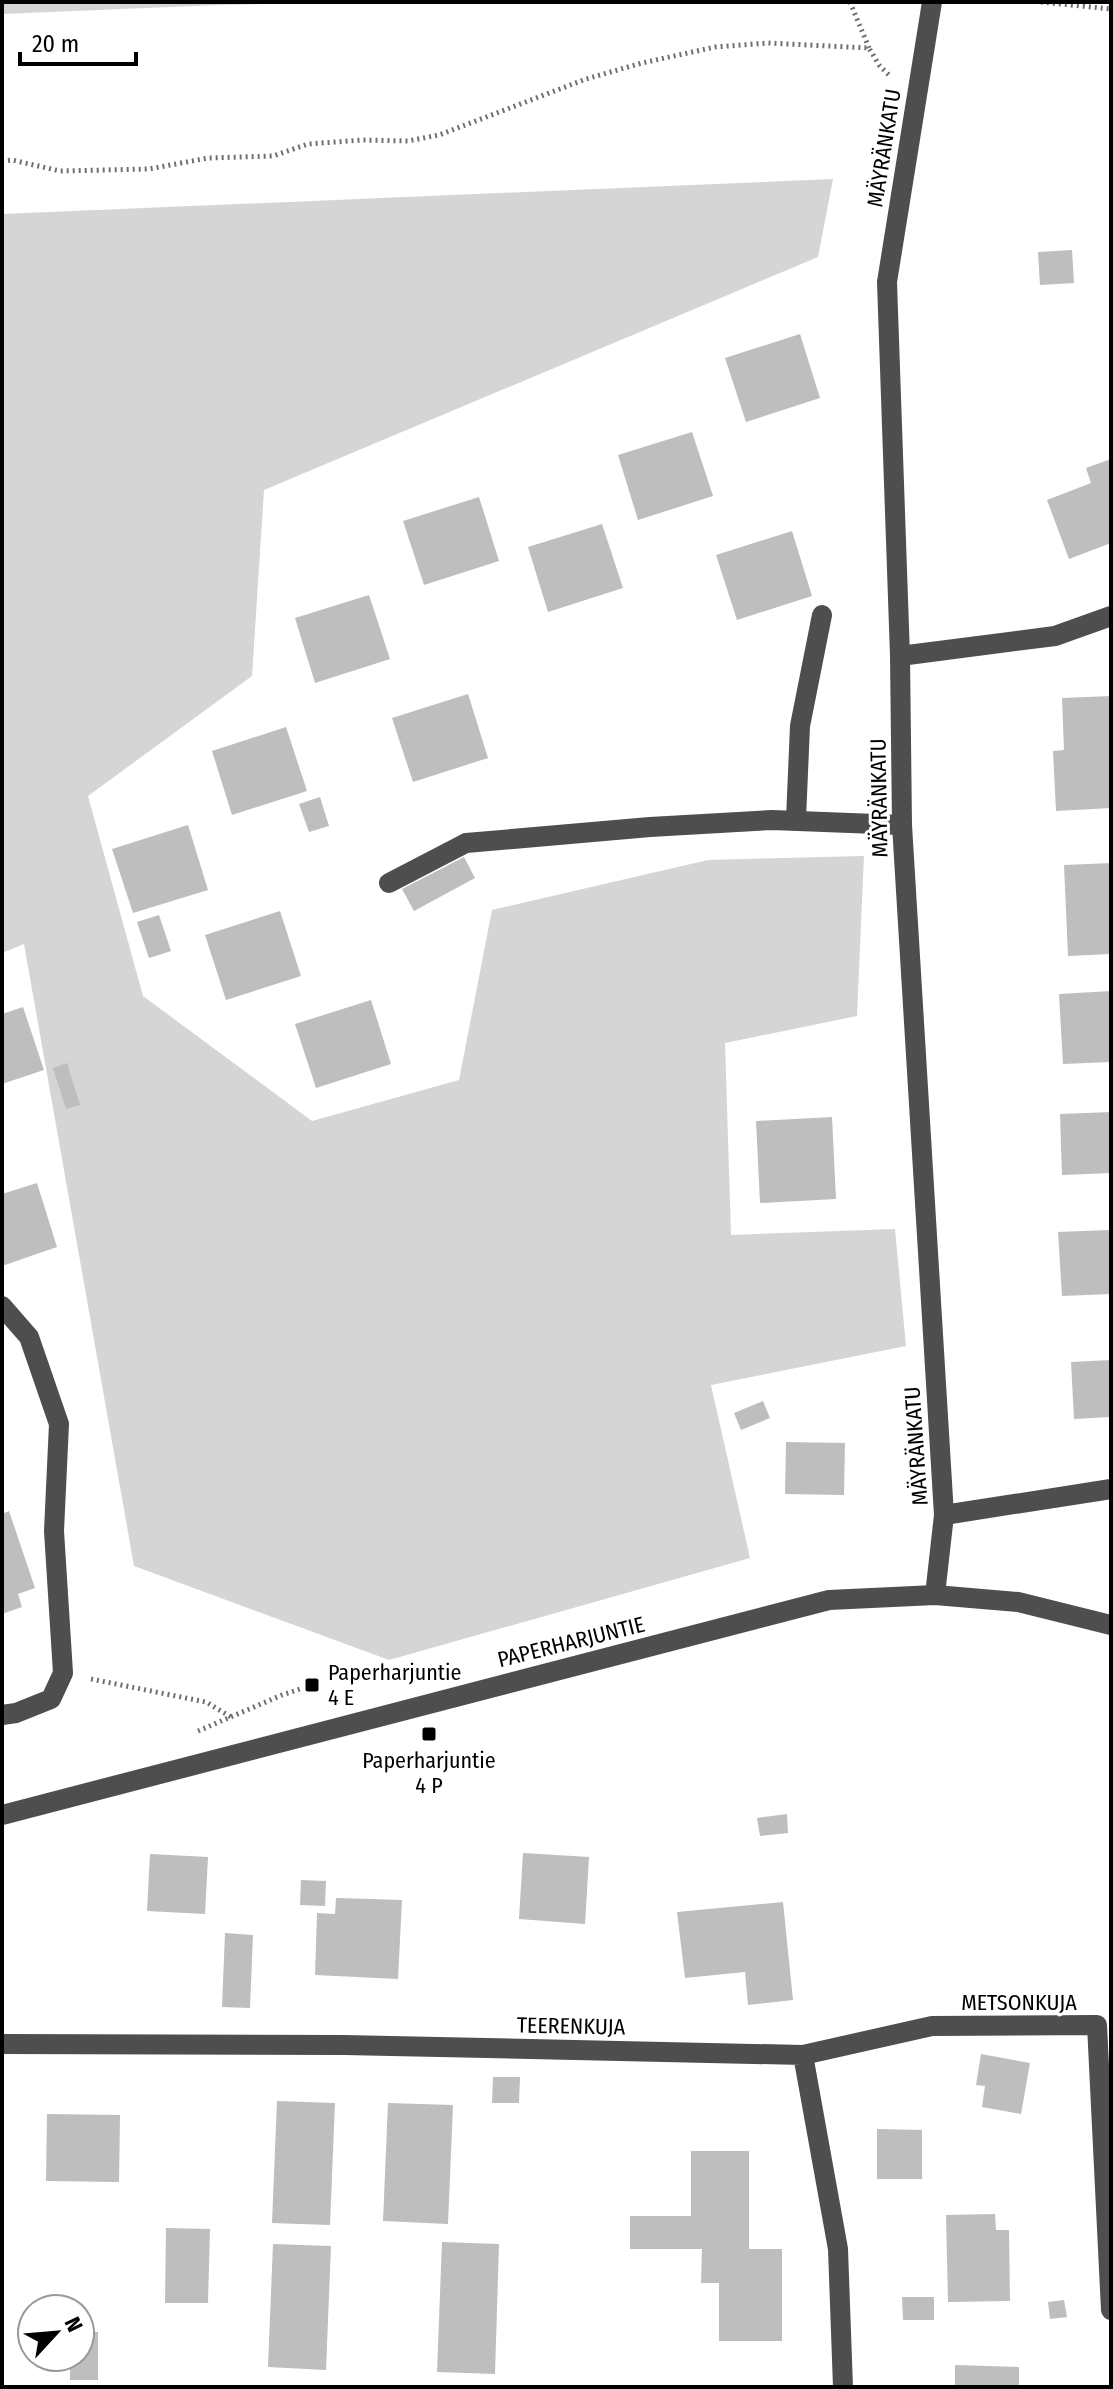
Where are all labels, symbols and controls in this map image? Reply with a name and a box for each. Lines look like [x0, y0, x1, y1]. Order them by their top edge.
scale bar [20, 16, 136, 66]
text: 20 m [32, 30, 79, 58]
street label: MÄYRÄNKATU [861, 87, 907, 209]
street label: MÄYRÄNKATU [864, 738, 894, 858]
street label: MÄYRÄNKATU [898, 1386, 934, 1506]
street label: PAPERHARJUNTIE [495, 1611, 647, 1673]
place label: Paperharjuntie 4 E [328, 1659, 461, 1711]
marker: Paperharjuntie 4 E [303, 1676, 321, 1694]
marker: Paperharjuntie 4 P [420, 1725, 438, 1743]
place label: Paperharjuntie 4 P [362, 1747, 496, 1799]
street label: METSONKUJA [961, 1989, 1077, 2016]
street label: TEERENKUJA [517, 2012, 626, 2040]
north arrow [16, 2293, 96, 2373]
text: N [59, 2313, 89, 2336]

